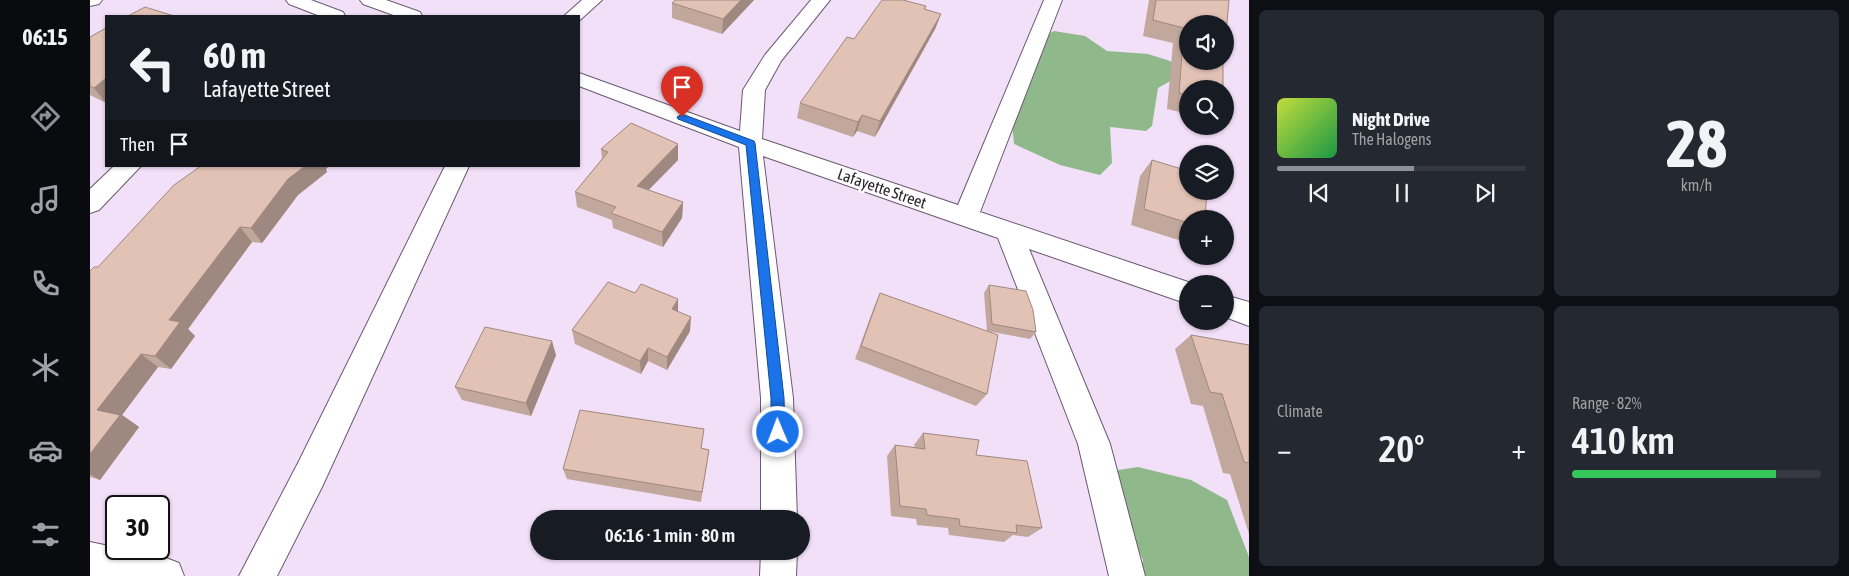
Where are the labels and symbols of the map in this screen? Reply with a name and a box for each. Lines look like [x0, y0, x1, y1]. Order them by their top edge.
pin [661, 66, 703, 117]
street label: Lafayette Street [835, 164, 929, 213]
position arrow [751, 405, 803, 457]
speed limit sign: 30 [105, 495, 170, 560]

